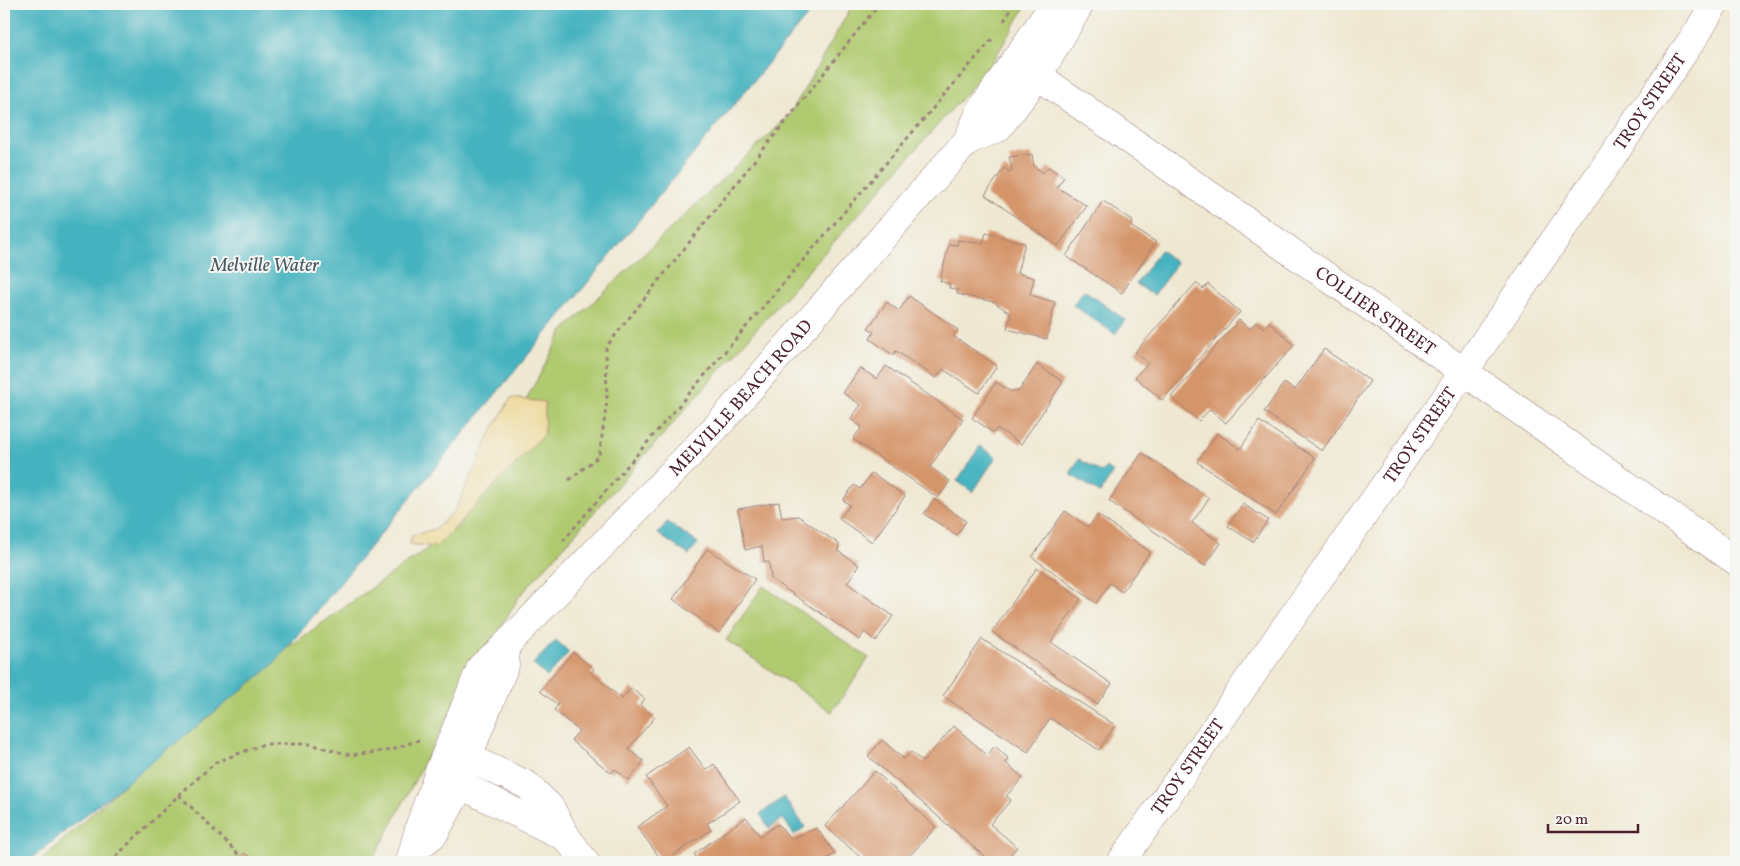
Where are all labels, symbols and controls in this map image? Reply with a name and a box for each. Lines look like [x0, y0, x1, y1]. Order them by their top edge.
street label: TROY STREET [1609, 49, 1693, 156]
water label: Melville Water [210, 253, 320, 279]
street label: COLLIER STREET [1309, 261, 1440, 363]
street label: MELVILLE BEACH ROAD [664, 315, 819, 482]
street label: TROY STREET [1378, 382, 1464, 489]
street label: TROY STREET [1146, 714, 1232, 821]
scale bar [1548, 801, 1638, 833]
text: 20 m [1555, 810, 1588, 831]

